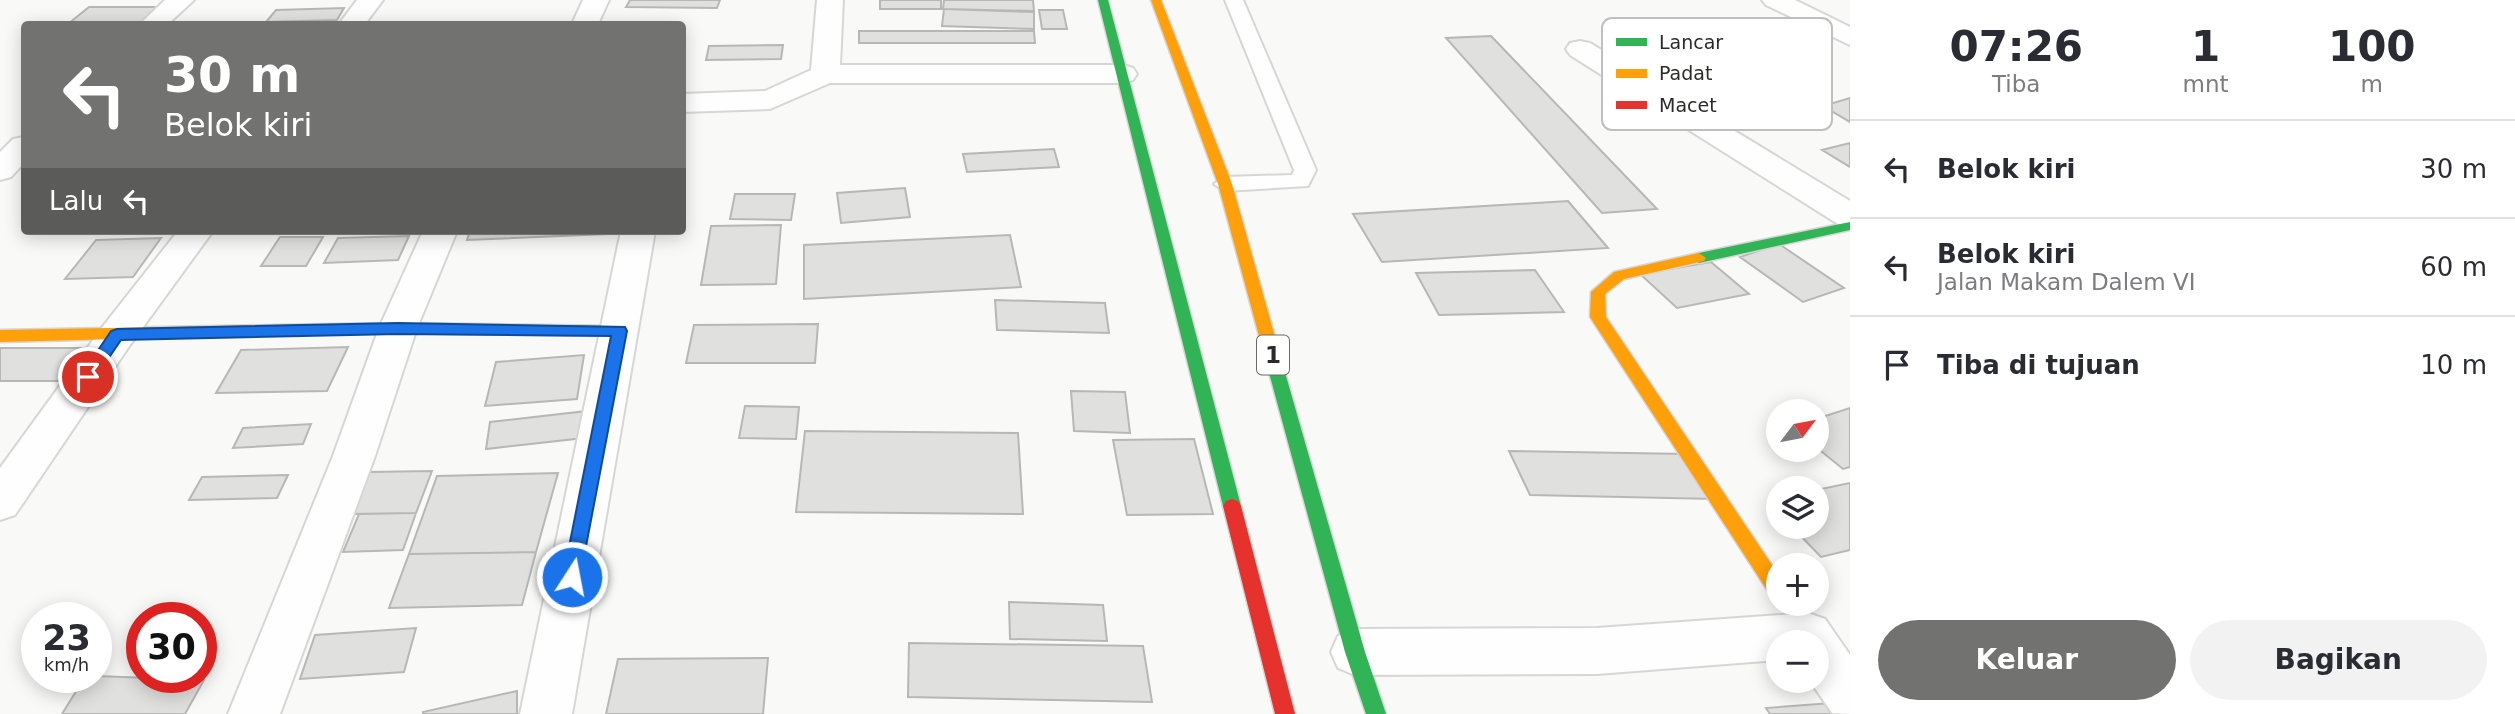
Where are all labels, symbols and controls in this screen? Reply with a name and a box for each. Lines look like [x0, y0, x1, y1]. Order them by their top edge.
legend [1602, 18, 1832, 130]
text: 07:26 [1949, 22, 2083, 71]
text: 1 [2191, 22, 2220, 71]
text: 100 [2328, 22, 2416, 71]
text: Lancar [1659, 31, 1723, 53]
text: 30 m [164, 47, 300, 104]
icon: left [49, 49, 140, 140]
text: Padat [1659, 62, 1712, 84]
text: Tiba [1992, 71, 2040, 97]
text: mnt [2183, 71, 2229, 97]
text: m [2361, 71, 2383, 97]
text: Macet [1659, 94, 1717, 116]
text: Belok kiri [164, 106, 312, 144]
icon: left [1878, 150, 1916, 188]
text: Belok kiri [1937, 154, 2076, 184]
text: 30 m [2420, 154, 2487, 184]
icon: left [117, 182, 155, 220]
text: Lalu [49, 186, 103, 216]
text: Belok kiri [1937, 239, 2076, 269]
icon: left [1878, 248, 1916, 286]
text: 60 m [2420, 252, 2487, 282]
text: Jalan Makam Dalem VI [1937, 269, 2196, 295]
road number: 1 [1257, 336, 1289, 374]
icon: arrive [1878, 346, 1916, 384]
pin [58, 347, 118, 407]
text: Tiba di tujuan [1937, 350, 2140, 380]
text: 10 m [2420, 350, 2487, 380]
icon: arrive [69, 358, 107, 396]
north arrow [1766, 399, 1829, 462]
map controls [1766, 399, 1829, 693]
button: layers [1766, 476, 1829, 539]
position arrow [535, 540, 609, 614]
button: + [1766, 553, 1829, 616]
speed limit sign: 30 [126, 602, 217, 693]
text: 23 [42, 618, 91, 658]
button: Keluar [1878, 620, 2176, 700]
button: Bagikan [2190, 620, 2487, 700]
button: − [1766, 630, 1829, 693]
text: km/h [44, 654, 89, 675]

